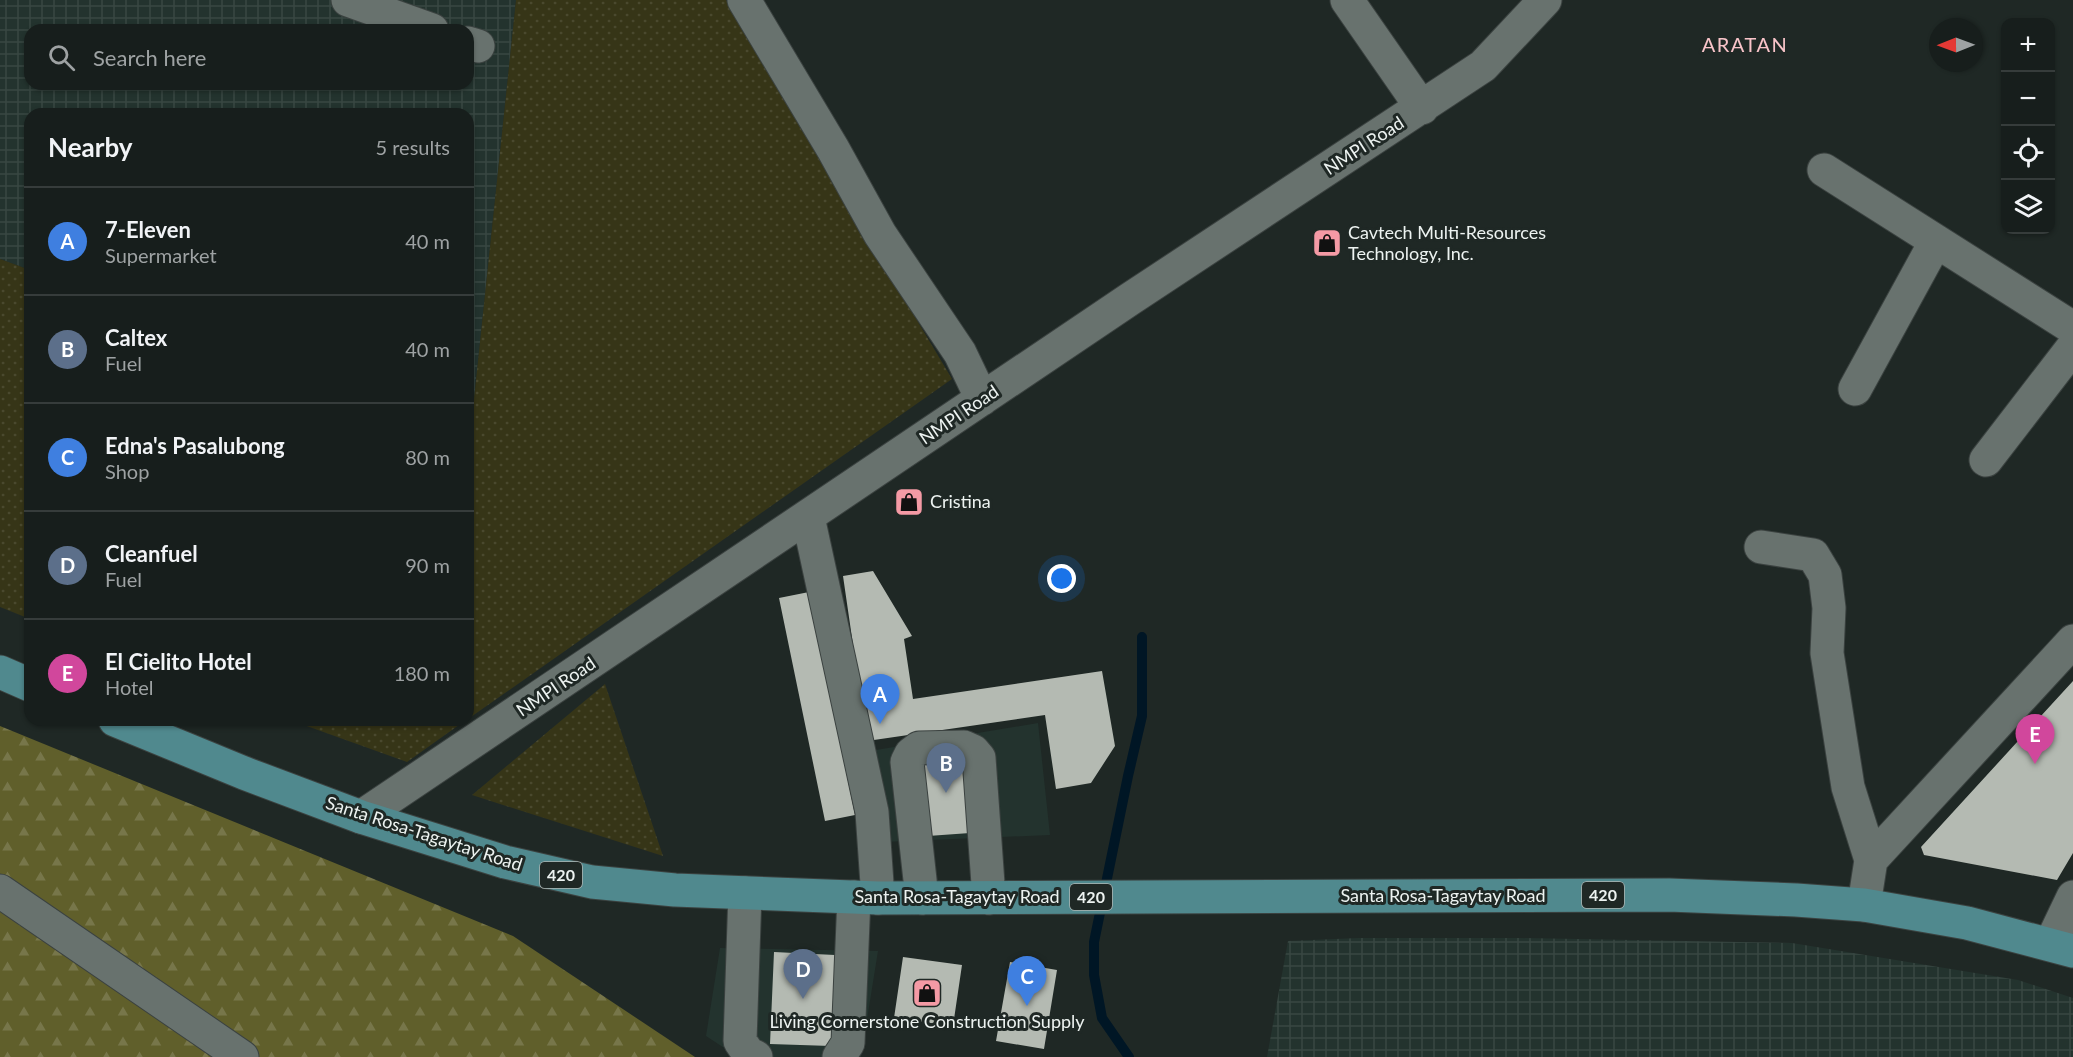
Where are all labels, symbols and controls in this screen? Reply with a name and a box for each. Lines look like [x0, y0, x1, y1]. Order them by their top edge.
north arrow [1929, 18, 1983, 72]
map controls [2001, 18, 2055, 234]
button: + [2001, 18, 2055, 72]
search box [24, 24, 474, 90]
district label: ARATAN [1702, 32, 1788, 56]
icon: search [45, 41, 78, 74]
text: Search here [93, 44, 206, 71]
button: − [2001, 72, 2055, 126]
street label: NMPI Road [1319, 111, 1408, 179]
button: locate [2001, 126, 2055, 180]
text: Nearby [48, 131, 133, 163]
text: 5 results [375, 135, 450, 159]
button: layers [2001, 180, 2055, 234]
text: 7-Eleven [105, 216, 191, 243]
place label: Cavtech Multi-Resources Technology, Inc. [1348, 221, 1546, 264]
shop icon: Cavtech Multi-Resources Technology, Inc. [1311, 227, 1343, 259]
text: A [61, 229, 74, 253]
text: 40 m [405, 229, 450, 253]
text: Supermarket [105, 243, 217, 267]
text: Caltex [105, 324, 167, 351]
text: B [61, 337, 74, 361]
text: 40 m [405, 337, 450, 361]
text: Fuel [105, 351, 142, 375]
street label: NMPI Road [915, 380, 1002, 449]
text: Edna's Pasalubong [105, 432, 285, 459]
text: C [61, 445, 74, 469]
text: 80 m [405, 445, 450, 469]
text: Shop [105, 459, 149, 483]
shop icon: Cristina [893, 486, 925, 518]
place label: Cristina [930, 490, 991, 512]
text: Cleanfuel [105, 540, 198, 567]
text: D [60, 553, 75, 577]
text: 90 m [405, 553, 450, 577]
your location [1047, 564, 1076, 593]
text: Fuel [105, 567, 142, 591]
text: El Cielito Hotel [105, 648, 252, 675]
street label: NMPI Road [512, 652, 599, 721]
text: E [62, 661, 73, 685]
text: 180 m [394, 661, 450, 685]
pin: A [860, 674, 900, 724]
text: Hotel [105, 675, 154, 699]
pin: E [2016, 714, 2054, 764]
pin: B [926, 744, 966, 793]
street label: Santa Rosa-Tagaytay Road [323, 791, 525, 875]
road number: 420 [540, 862, 582, 888]
road number: 420 [1582, 882, 1624, 908]
road number: 420 [1070, 884, 1112, 910]
street label: Santa Rosa-Tagaytay Road [1340, 884, 1546, 906]
street label: Santa Rosa-Tagaytay Road [854, 885, 1060, 907]
pin: D [784, 950, 822, 999]
pin: C [1008, 956, 1046, 1006]
shop icon: Living Cornerstone Construction Supply [911, 977, 943, 1009]
place label: Living Cornerstone Construction Supply [769, 1010, 1085, 1032]

